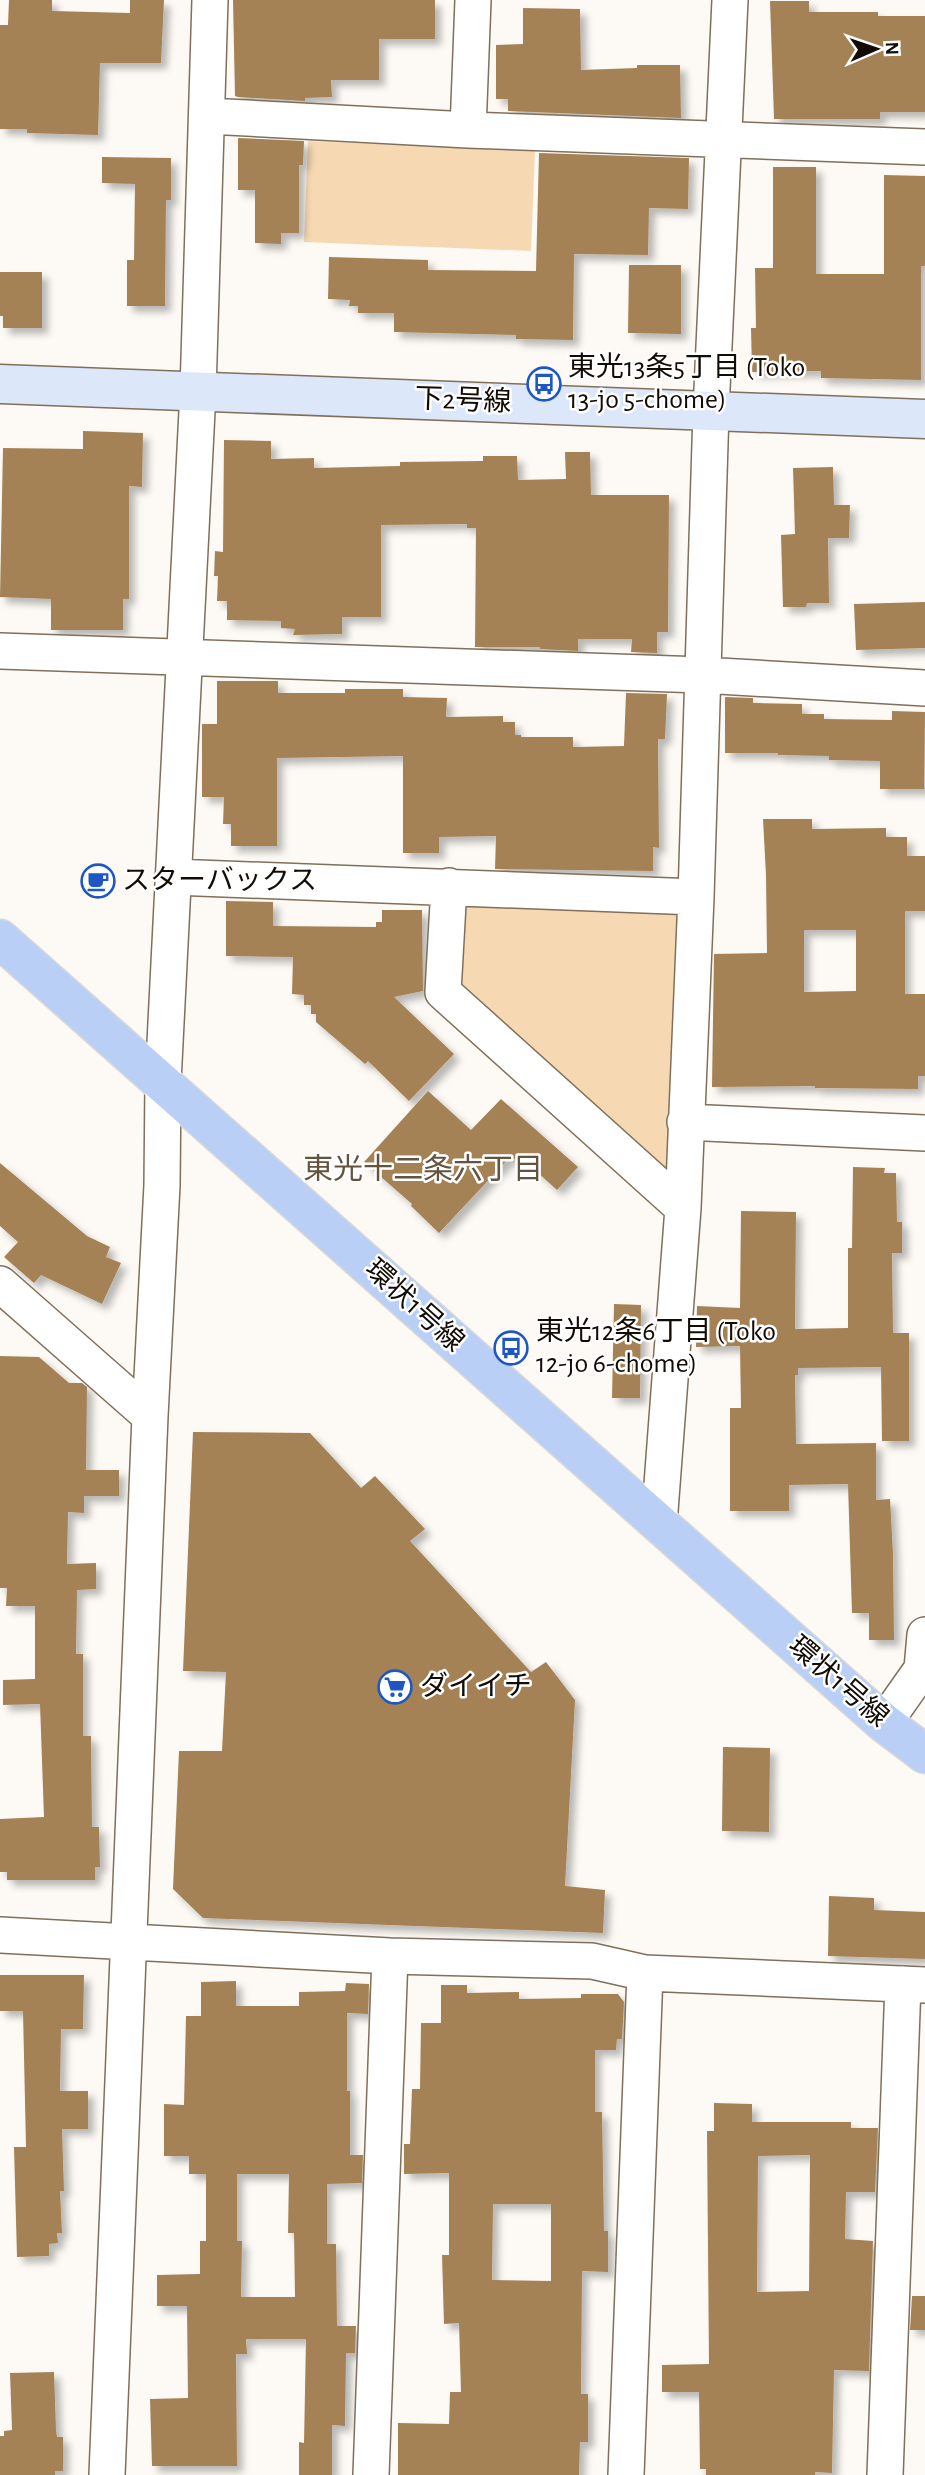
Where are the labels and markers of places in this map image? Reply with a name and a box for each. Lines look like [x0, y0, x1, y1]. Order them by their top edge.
place label: 東光13条5丁目 (Toko 13-jo 5-chome) [568, 352, 805, 414]
bus stop icon: 東光13条5丁目 (Toko 13-jo 5-chome) [525, 365, 563, 403]
cafe icon: スターバックス [79, 862, 117, 900]
place label: スターバックス [122, 866, 317, 895]
place label: 東光12条6丁目 (Toko 12-jo 6-chome) [536, 1316, 776, 1378]
bus stop icon: 東光12条6丁目 (Toko 12-jo 6-chome) [492, 1329, 530, 1367]
supermarket icon: ダイイチ [376, 1668, 414, 1706]
place label: ダイイチ [420, 1671, 532, 1701]

